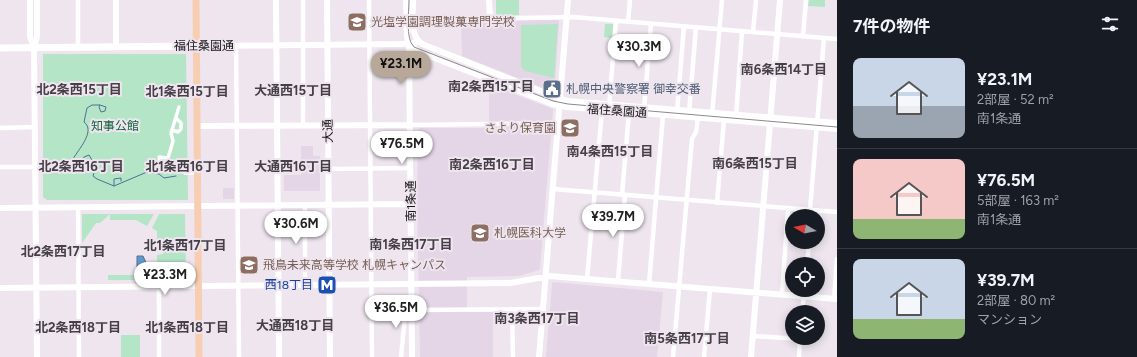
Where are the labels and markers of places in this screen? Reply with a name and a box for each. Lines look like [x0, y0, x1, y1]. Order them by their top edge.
school or university icon: 光塩学園調理製菓専門学校 [346, 11, 368, 33]
place label: 光塩学園調理製菓専門学校 [371, 15, 515, 29]
pin: ¥30.3M [606, 34, 672, 68]
pin: ¥23.1M [368, 51, 434, 85]
public building icon: 札幌中央警察署 御幸交番 [541, 78, 563, 100]
place label: 札幌中央警察署 御幸交番 [566, 82, 701, 96]
school or university icon: さより保育園 [559, 117, 581, 139]
place label: さより保育園 [484, 121, 556, 135]
pin: ¥76.5M [369, 131, 435, 165]
pin: ¥39.7M [580, 204, 646, 238]
pin: ¥30.6M [263, 211, 329, 245]
school or university icon: 札幌医科大学 [469, 222, 491, 244]
place label: 札幌医科大学 [494, 226, 566, 240]
school or university icon: 飛鳥未来高等学校 札幌キャンパス [238, 254, 260, 276]
place label: 飛鳥未来高等学校 札幌キャンパス [263, 258, 446, 272]
pin: ¥23.3M [132, 262, 198, 296]
metro station icon: 西18丁目 [316, 274, 338, 296]
place label: 西18丁目 [265, 278, 313, 292]
pin: ¥36.5M [363, 295, 429, 329]

